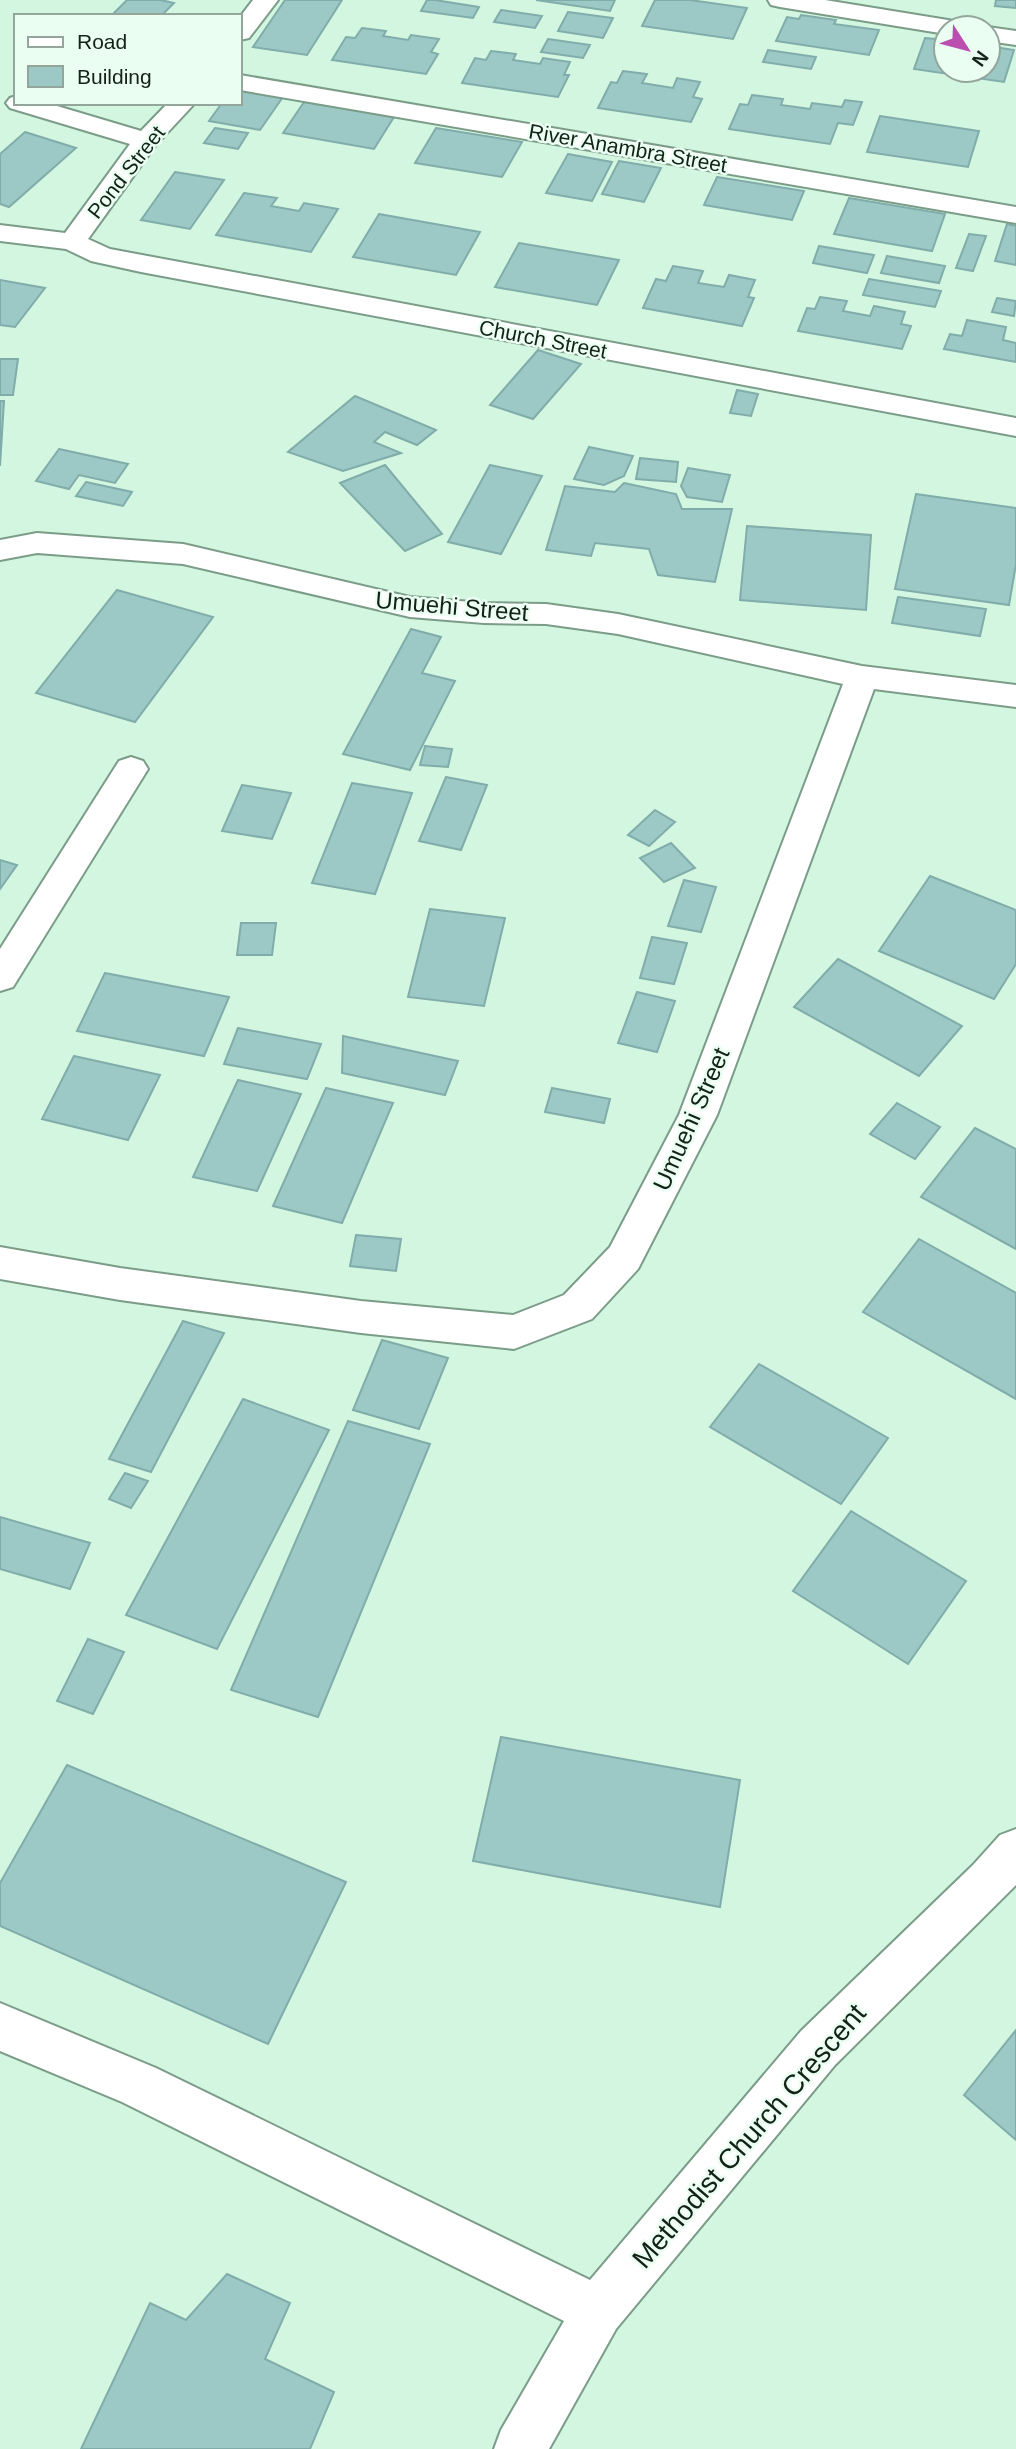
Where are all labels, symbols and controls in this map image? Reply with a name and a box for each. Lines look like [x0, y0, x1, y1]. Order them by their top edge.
legend [14, 14, 242, 105]
north arrow [932, 14, 1002, 84]
text: Road [77, 30, 127, 53]
text: N [968, 47, 993, 70]
text: Building [77, 65, 152, 88]
street label: River Anambra Street [527, 119, 729, 177]
street label: Pond Street [83, 121, 169, 223]
street label: Church Street [477, 315, 609, 363]
street label: Umuehi Street [374, 586, 530, 626]
street label: Umuehi Street [647, 1043, 735, 1195]
street label: Methodist Church Crescent [626, 1998, 872, 2274]

